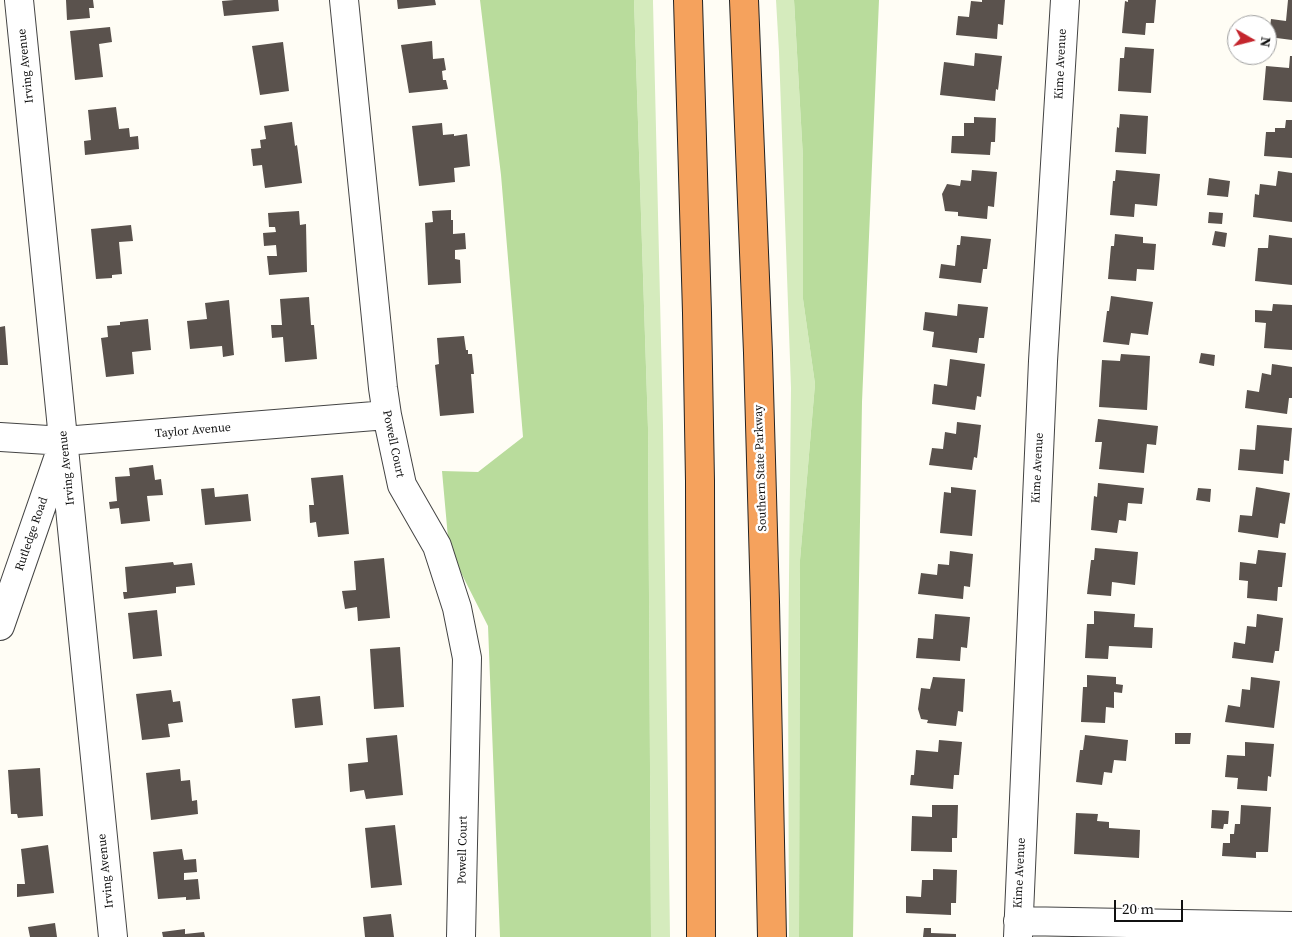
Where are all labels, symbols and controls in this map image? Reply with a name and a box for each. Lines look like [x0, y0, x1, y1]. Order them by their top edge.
north arrow [1227, 15, 1277, 65]
street label: Irving Avenue [15, 28, 37, 104]
street label: Kime Avenue [1052, 28, 1070, 100]
text: N [1255, 35, 1276, 48]
street label: Southern State Parkway [752, 405, 770, 531]
street label: Powell Court [379, 409, 407, 479]
street label: Taylor Avenue [154, 421, 232, 441]
street label: Irving Avenue [56, 430, 78, 506]
street label: Kime Avenue [1029, 432, 1047, 504]
street label: Rutledge Road [13, 495, 51, 573]
street label: Powell Court [455, 816, 471, 884]
street label: Irving Avenue [95, 833, 117, 909]
street label: Kime Avenue [1011, 837, 1029, 909]
scale bar [1117, 890, 1186, 922]
text: 20 m [1122, 898, 1154, 919]

